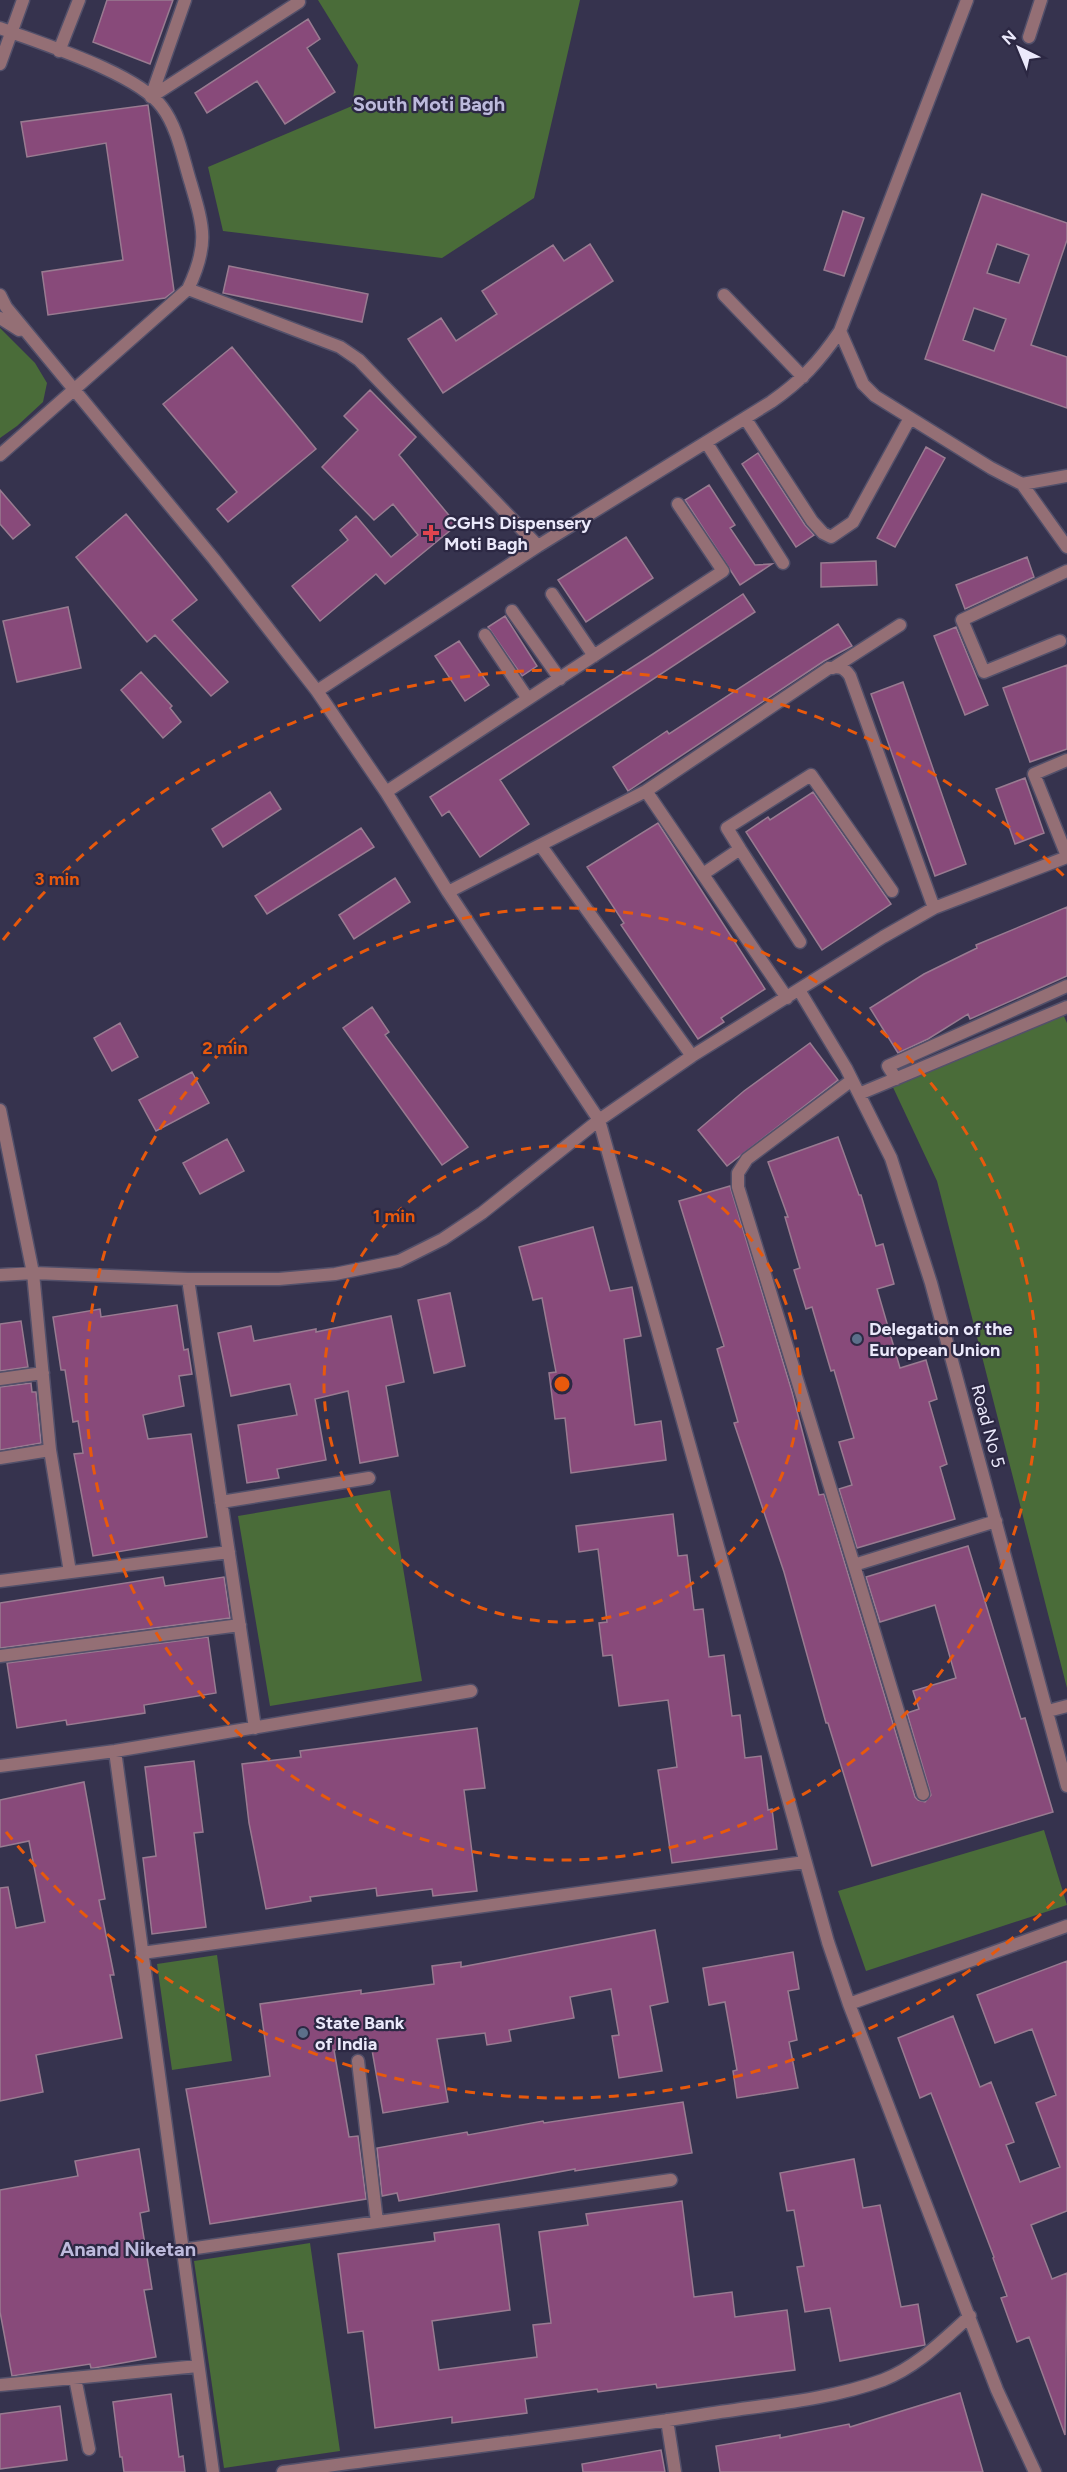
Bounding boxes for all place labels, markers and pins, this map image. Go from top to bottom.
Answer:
place label: CGHS Dispensery Moti Bagh [444,512,592,555]
marker: CGHS Dispensery Moti Bagh [422,524,440,542]
place label: Delegation of the European Union [869,1318,1013,1361]
marker: Delegation of the European Union [850,1332,864,1346]
centre of rings [552,1374,572,1394]
place label: State Bank of India [315,2012,405,2055]
marker: State Bank of India [296,2026,310,2040]

